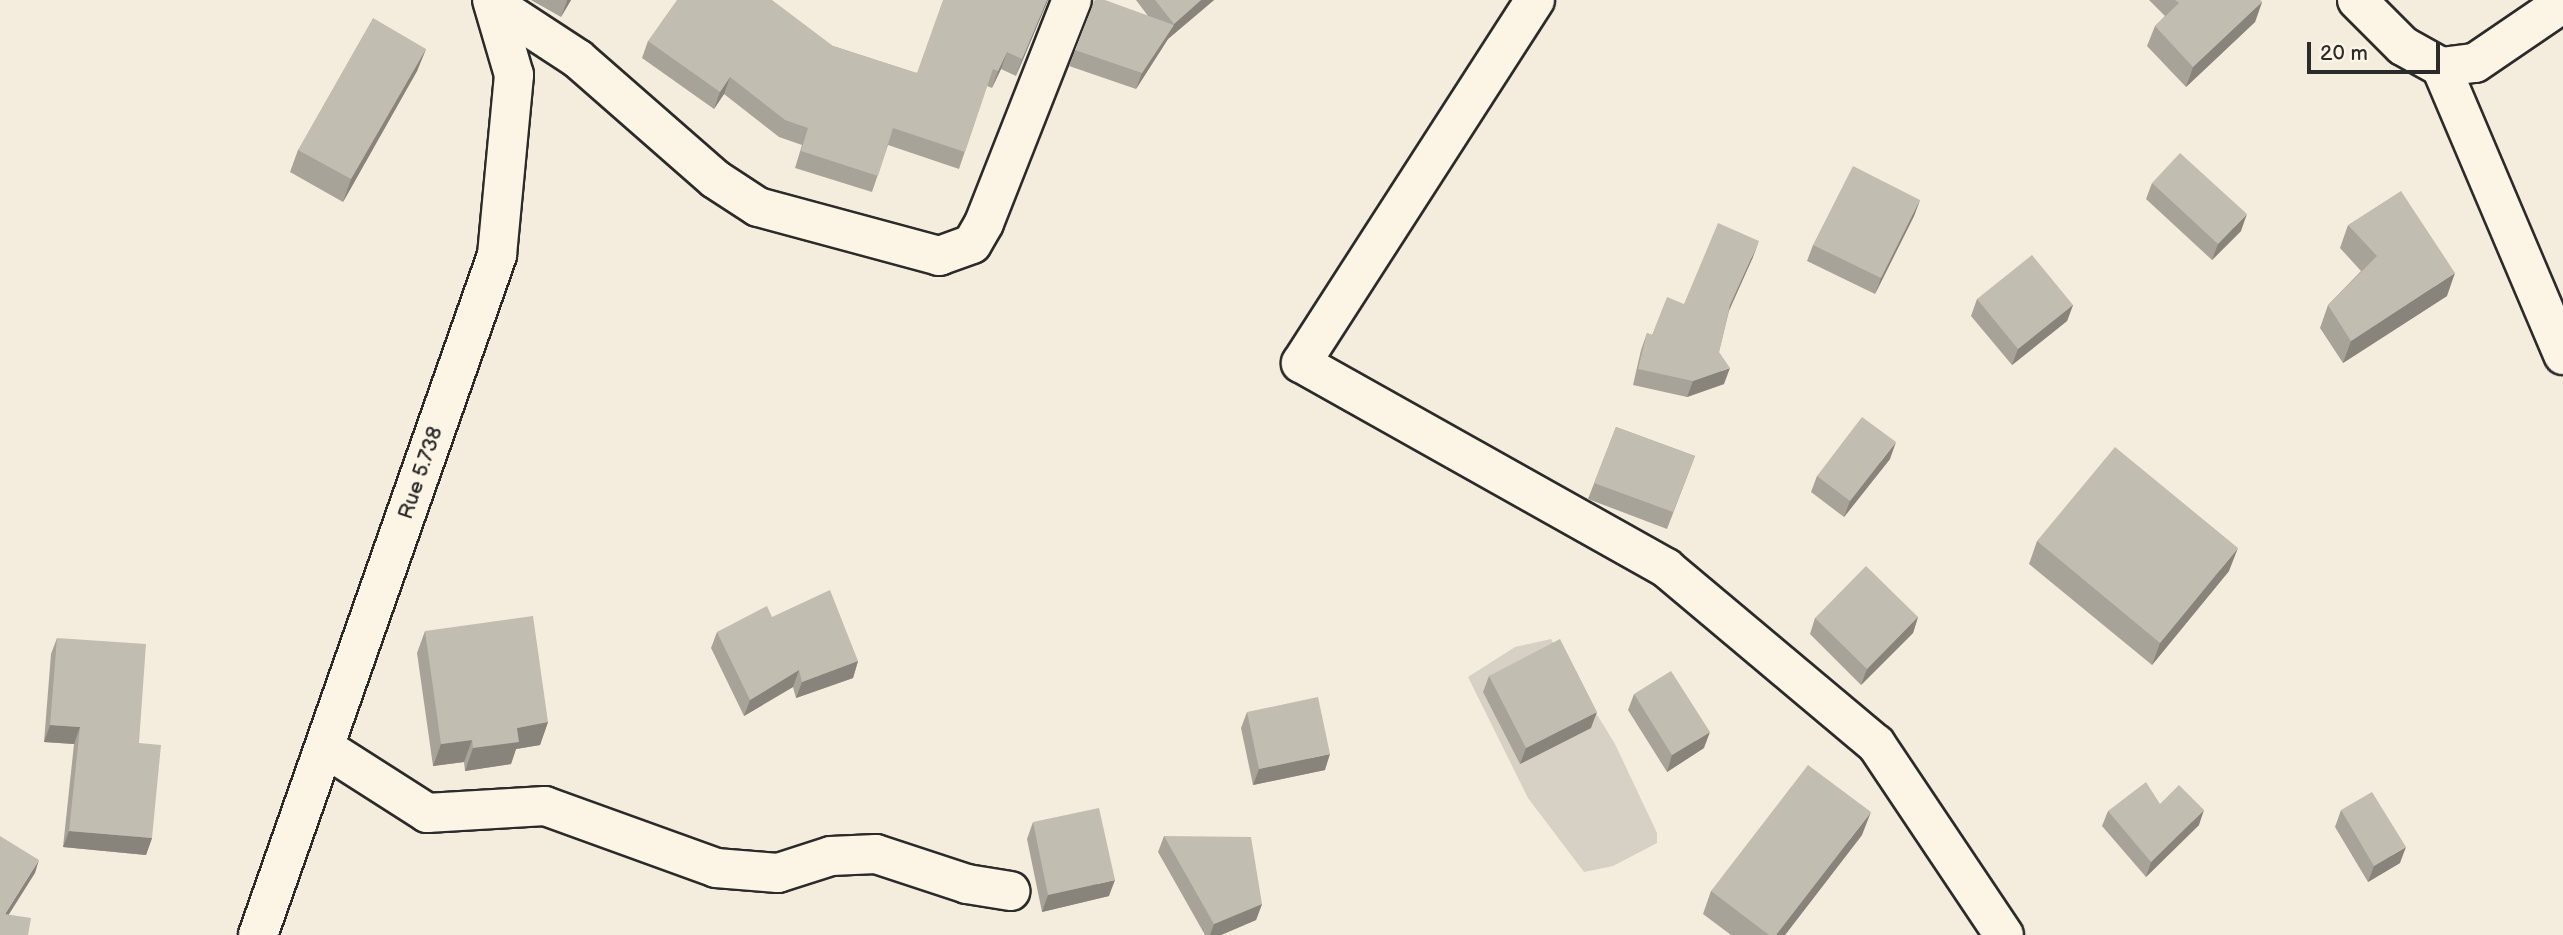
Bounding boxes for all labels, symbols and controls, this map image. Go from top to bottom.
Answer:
scale bar [2311,28,2444,72]
text: 20 m [2320,41,2368,66]
street label: Rue 5.738 [393,423,449,523]

